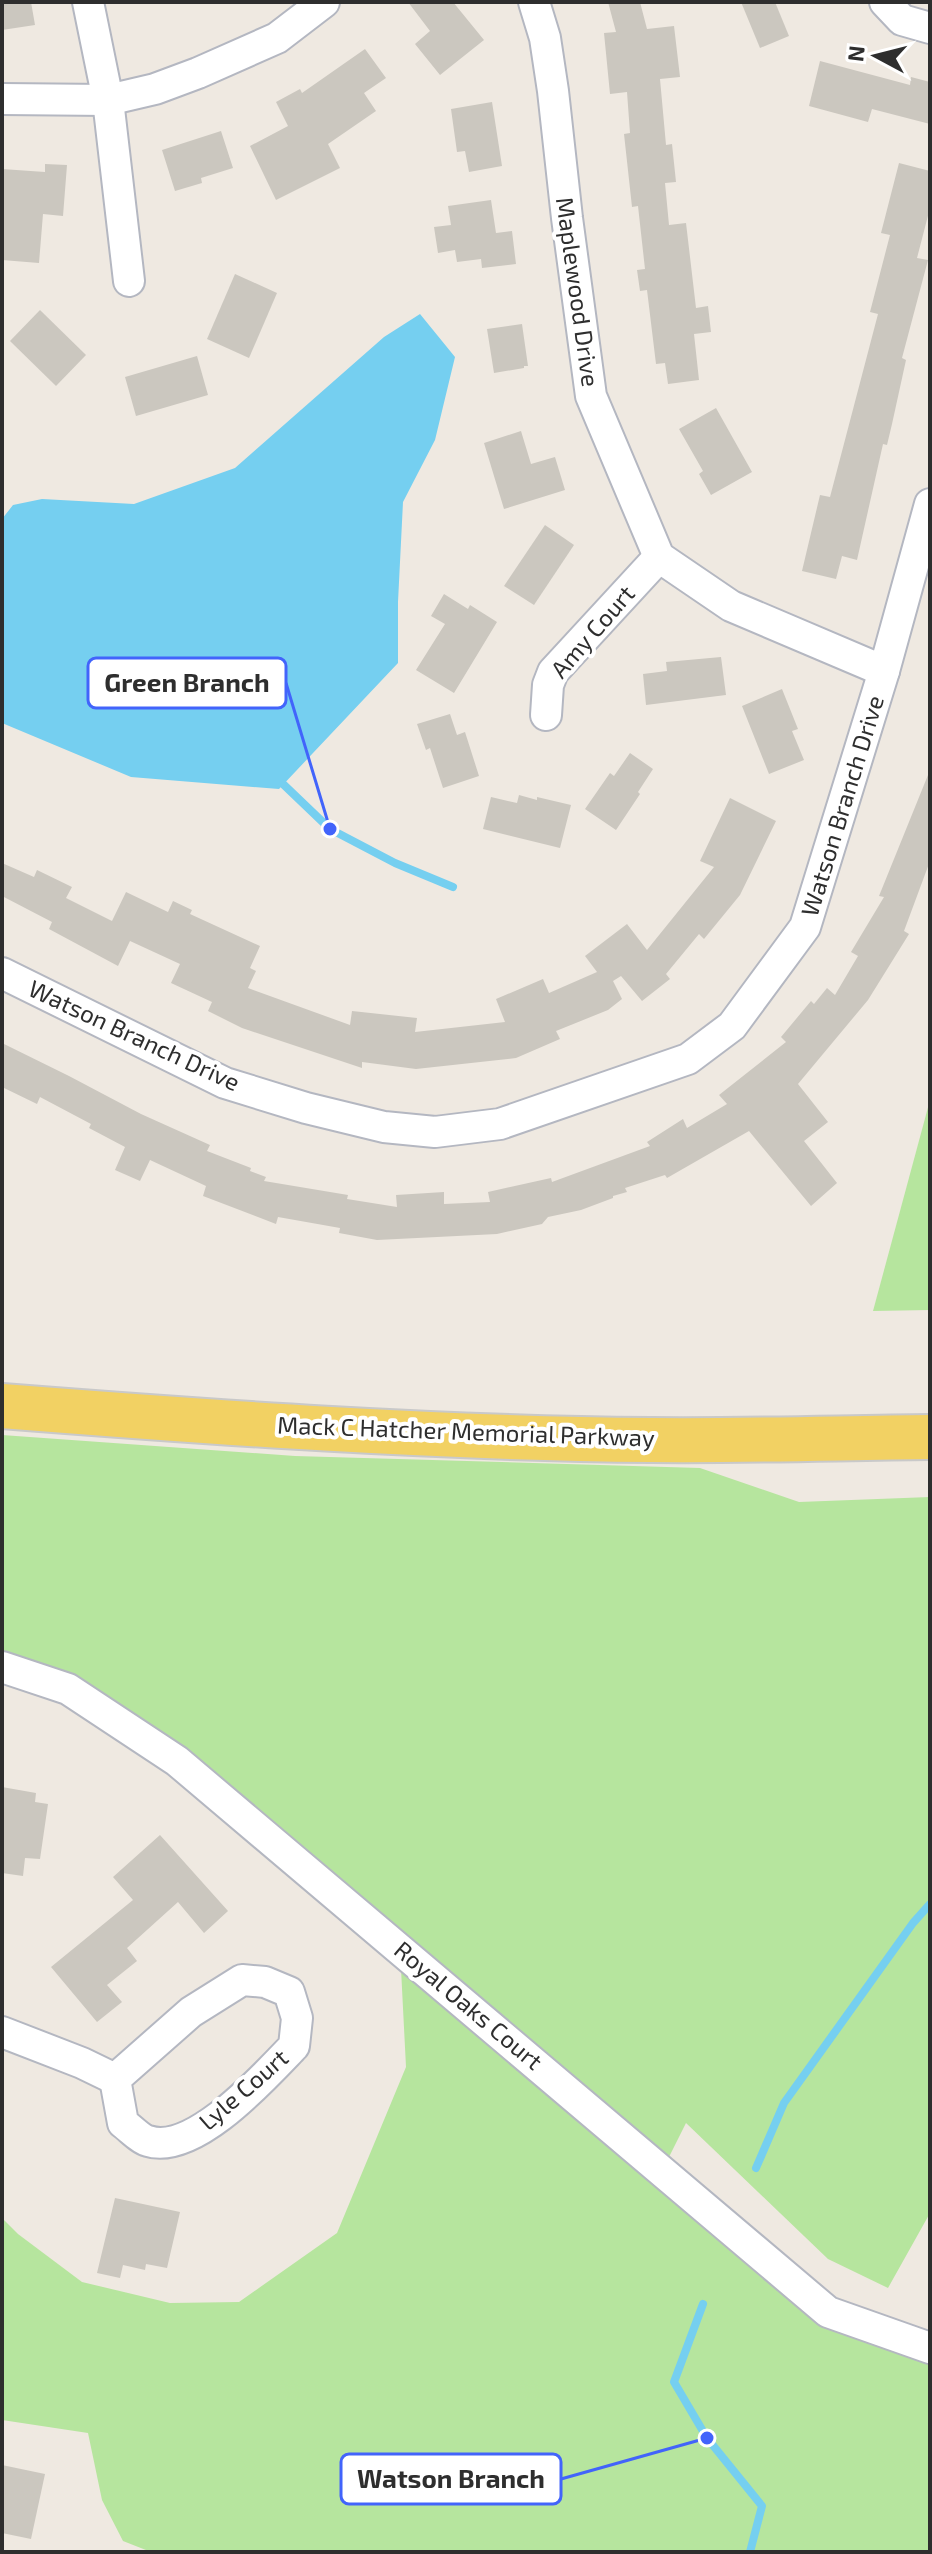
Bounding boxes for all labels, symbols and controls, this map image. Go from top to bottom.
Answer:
north arrow [836,16,916,96]
text: N [841,44,869,63]
street label: Maplewood Drive [551,195,606,388]
street label: Amy Court [544,579,640,683]
callout: Green Branch [88,658,286,708]
text: Green Branch [104,666,270,697]
street label: Watson Branch Drive [794,692,889,920]
street label: Watson Branch Drive [24,973,245,1096]
street label: Mack C Hatcher Memorial Parkway [277,1409,656,1452]
street label: Royal Oaks Court [389,1934,549,2075]
street label: Lyle Court [193,2042,293,2135]
callout: Watson Branch [341,2454,561,2504]
text: Watson Branch [357,2462,545,2493]

